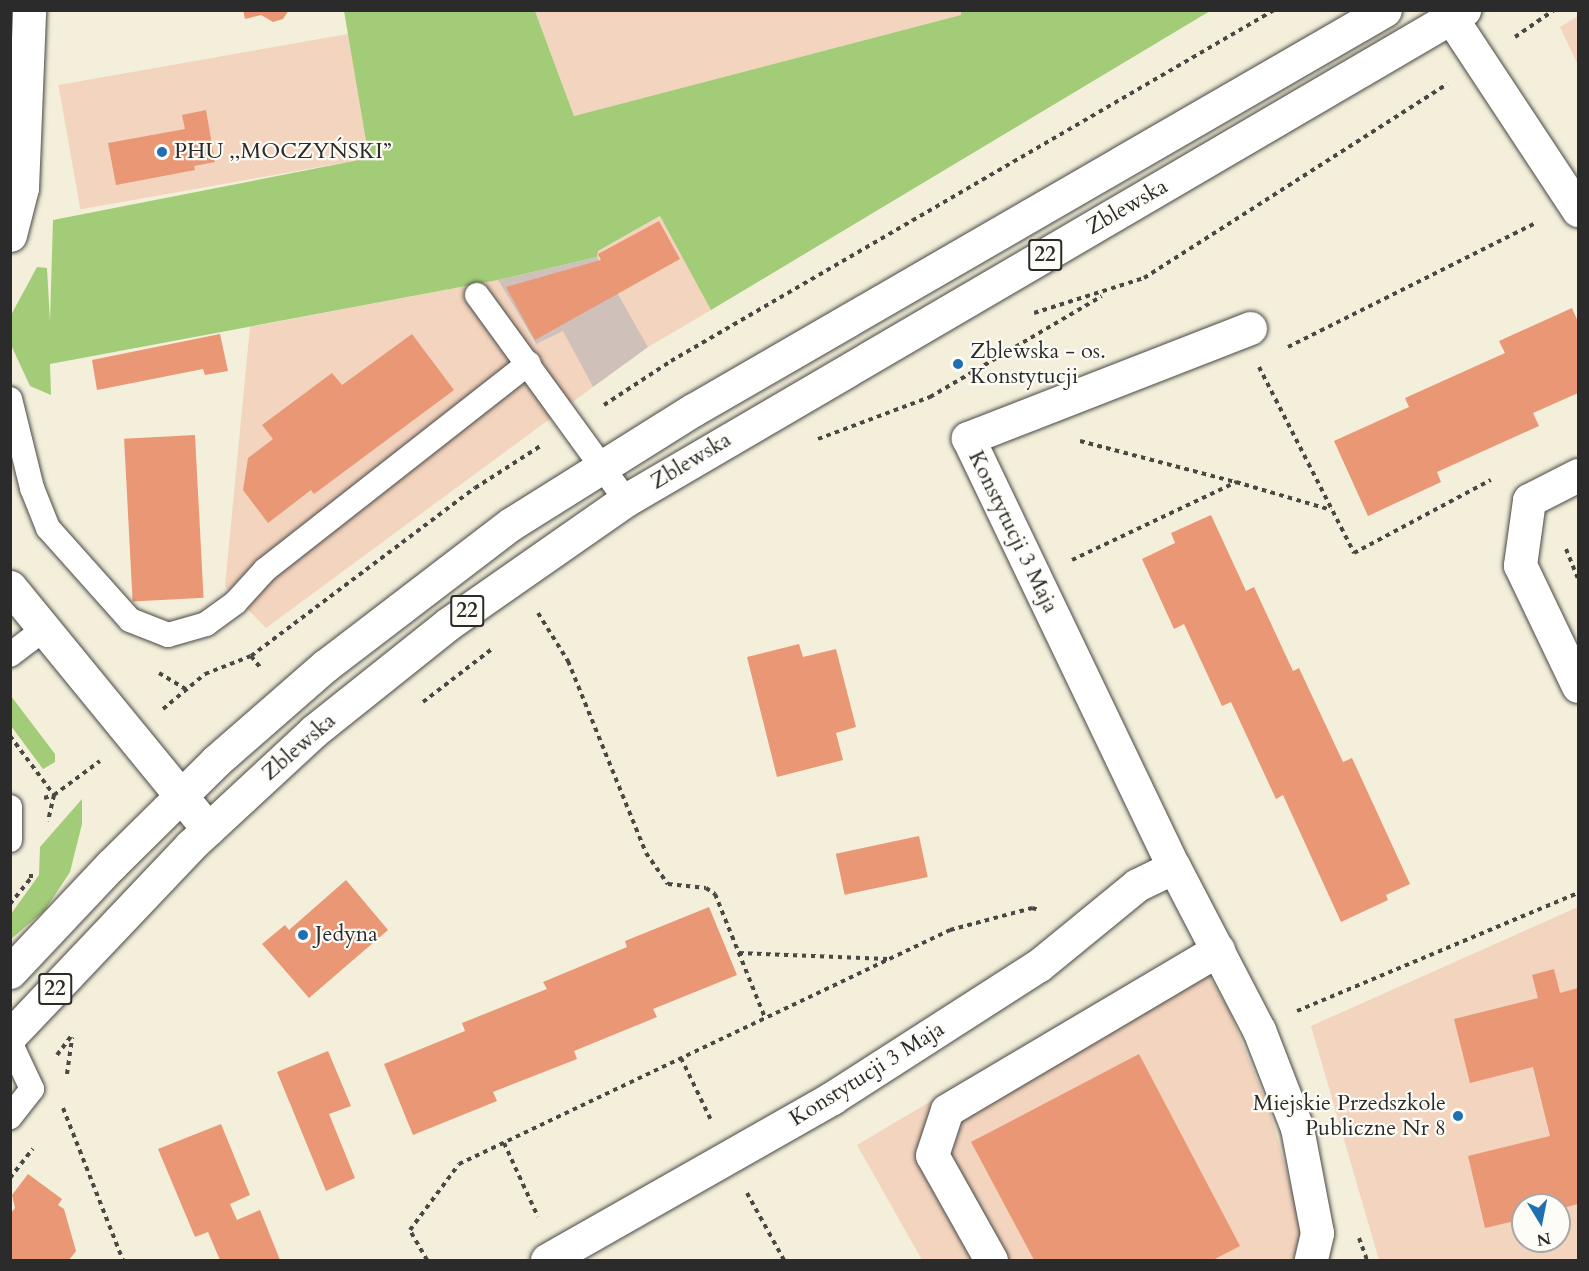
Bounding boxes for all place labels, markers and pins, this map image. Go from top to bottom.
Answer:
place label: PHU ,,MOCZYŃSKI” [174,139,391,165]
marker: PHU ,,MOCZYŃSKI” [155,145,169,159]
place label: Zblewska - os. Konstytucji [970,338,1106,390]
marker: Zblewska - os. Konstytucji [951,357,965,371]
place label: Jedyna [315,922,378,948]
marker: Jedyna [296,928,310,942]
place label: Miejskie Przedszkole Publiczne Nr 8 [1253,1090,1446,1142]
marker: Miejskie Przedszkole Publiczne Nr 8 [1451,1109,1465,1123]

